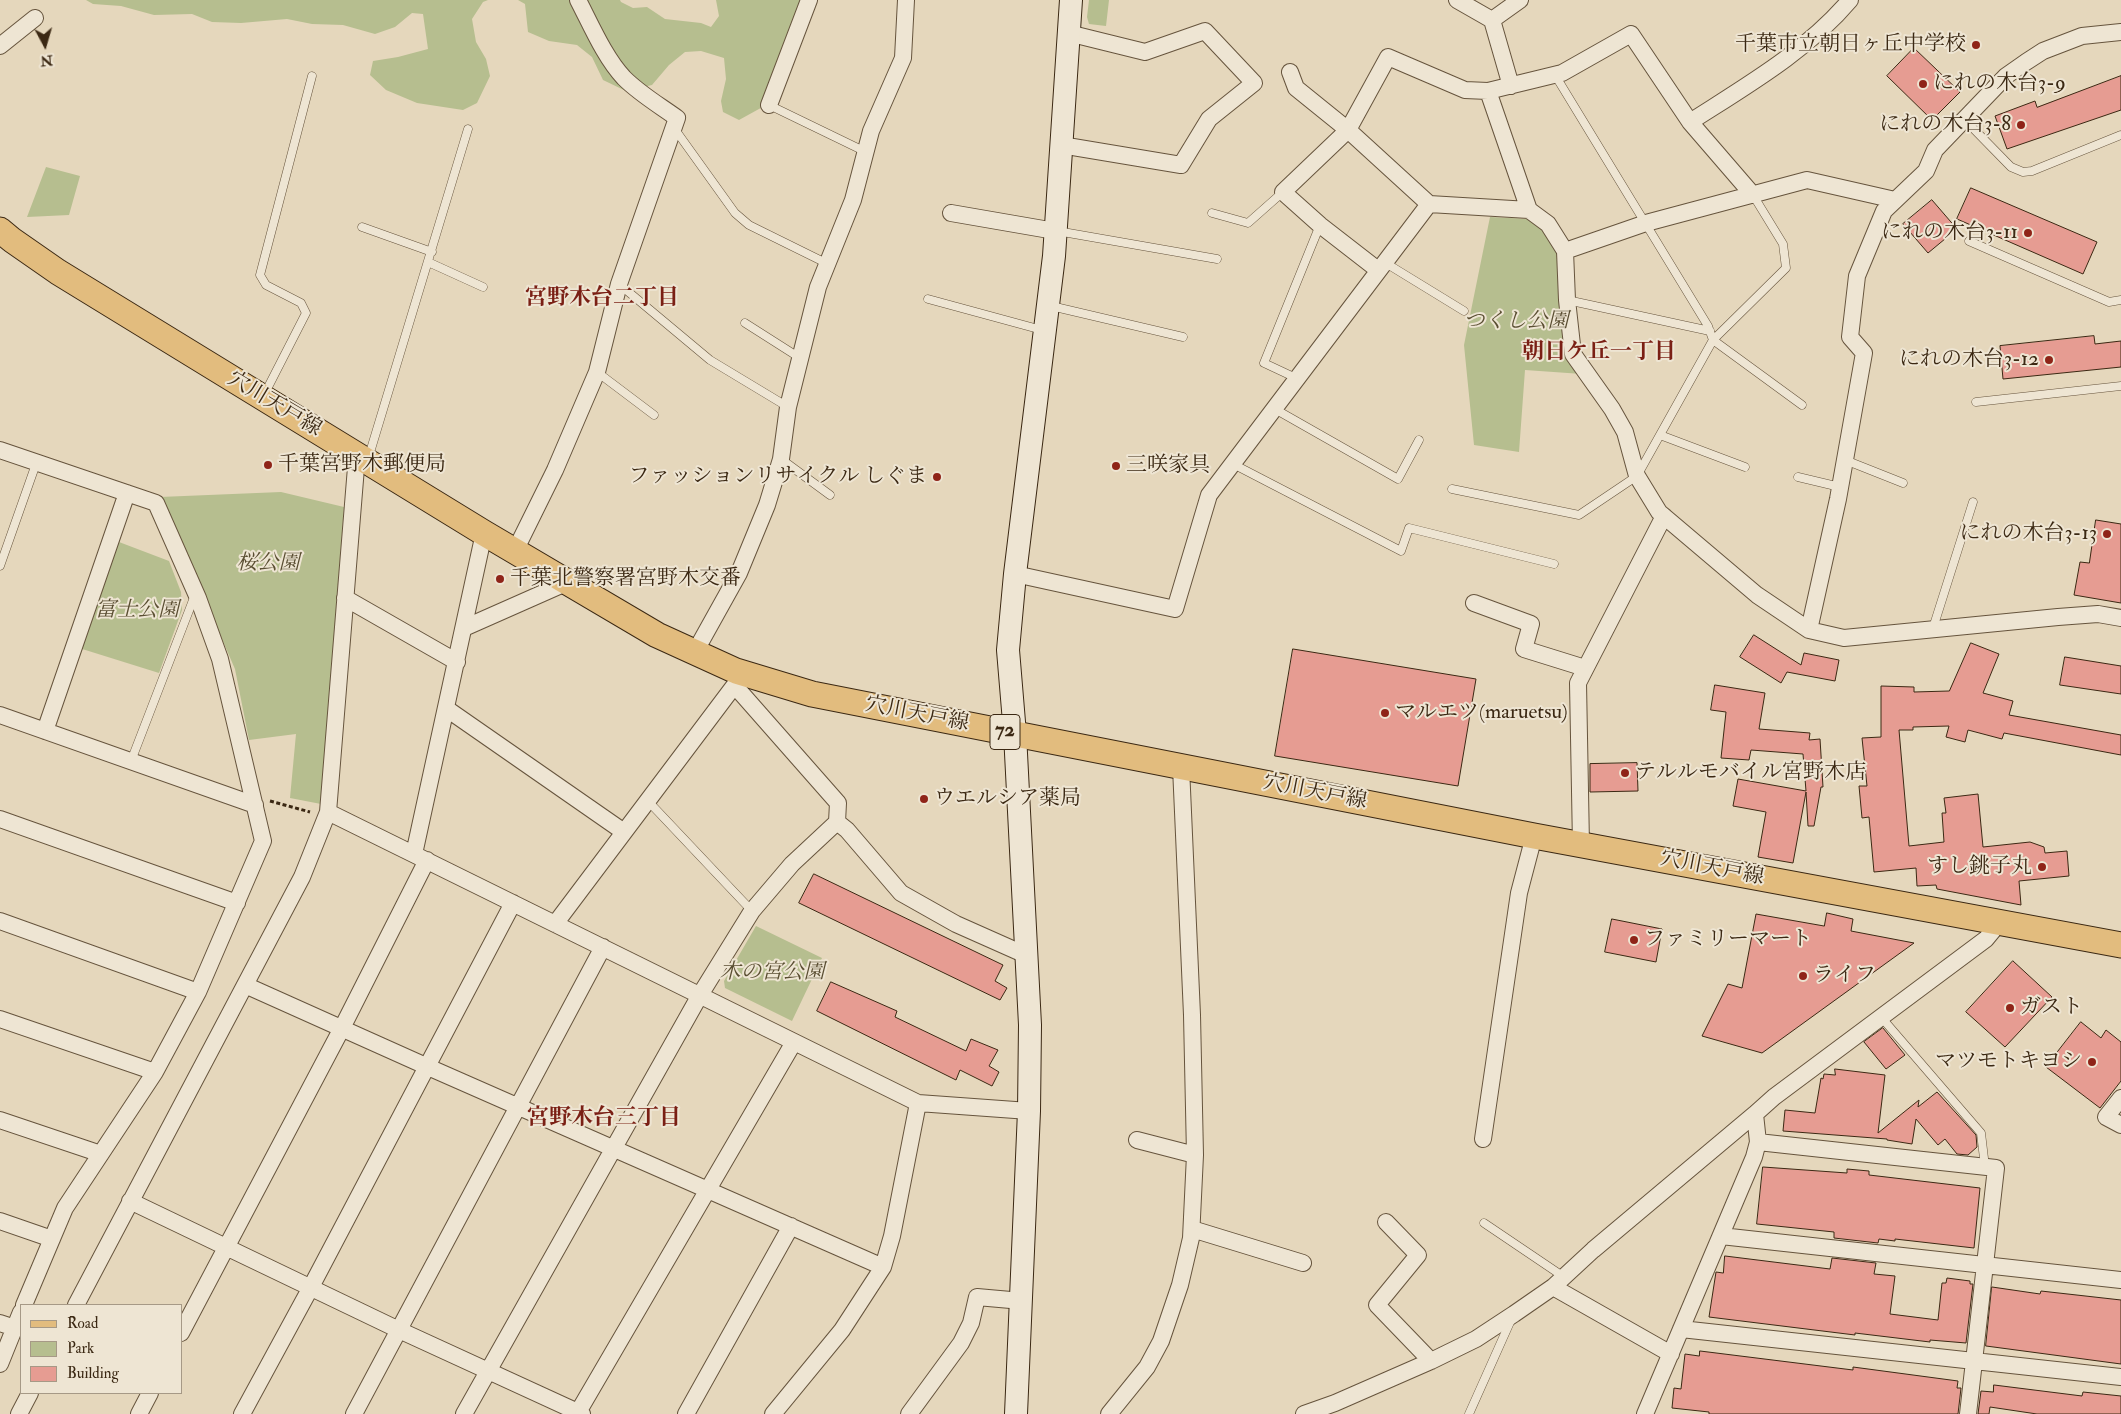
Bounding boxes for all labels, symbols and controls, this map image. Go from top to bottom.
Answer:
north arrow [20,20,70,70]
place label: 千葉市立朝日ヶ丘中学校 [1735,32,1966,58]
marker: 千葉市立朝日ヶ丘中学校 [1970,39,1982,51]
text: N [40,51,54,70]
place label: にれの木台3-9 [1933,71,2066,97]
marker: にれの木台3-9 [1917,78,1929,90]
place label: にれの木台3-8 [1879,112,2011,138]
marker: にれの木台3-8 [2015,119,2027,131]
place label: にれの木台3-11 [1881,220,2018,246]
marker: にれの木台3-11 [2022,227,2034,239]
district label: 宮野木台二丁目 [525,286,679,312]
park label: つくし公園 [1464,309,1568,335]
district label: 朝日ケ丘一丁目 [1522,340,1676,366]
place label: にれの木台3-12 [1899,347,2039,373]
marker: にれの木台3-12 [2043,354,2055,366]
street label: 穴川天戸線 [223,367,325,443]
place label: 千葉宮野木郵便局 [278,452,446,478]
place label: 三咲家具 [1126,453,1210,479]
marker: 千葉宮野木郵便局 [262,459,274,471]
marker: 三咲家具 [1110,460,1122,472]
place label: ファッションリサイクル しぐま [629,464,927,490]
marker: ファッションリサイクル しぐま [931,471,943,483]
place label: にれの木台3-13 [1960,521,2097,547]
marker: にれの木台3-13 [2101,528,2113,540]
park label: 桜公園 [237,551,299,577]
place label: 千葉北警察署宮野木交番 [510,566,741,592]
marker: 千葉北警察署宮野木交番 [494,573,506,585]
park label: 富士公園 [95,598,179,624]
street label: 穴川天戸線 [863,693,971,737]
place label: マルエツ(maruetsu) [1395,700,1568,726]
marker: マルエツ(maruetsu) [1379,707,1391,719]
road number: 72 [990,714,1020,750]
place label: テルルモバイル宮野木店 [1635,760,1866,786]
marker: テルルモバイル宮野木店 [1619,767,1631,779]
street label: 穴川天戸線 [1261,771,1369,815]
place label: ウエルシア薬局 [934,786,1081,812]
marker: ウエルシア薬局 [918,793,930,805]
street label: 穴川天戸線 [1658,847,1766,891]
place label: すし銚子丸 [1927,854,2032,880]
marker: すし銚子丸 [2036,861,2048,873]
place label: ファミリーマート [1644,927,1812,953]
marker: ファミリーマート [1628,934,1640,946]
park label: 木の宮公園 [720,960,824,986]
place label: ライフ [1813,963,1876,989]
marker: ライフ [1797,970,1809,982]
place label: ガスト [2020,995,2083,1021]
marker: ガスト [2004,1002,2016,1014]
place label: マツモトキヨシ [1935,1049,2082,1075]
marker: マツモトキヨシ [2086,1056,2098,1068]
district label: 宮野木台三丁目 [527,1106,681,1132]
legend [20,1304,182,1394]
text: Road [67,1314,98,1333]
text: Park [67,1339,94,1358]
text: Building [67,1364,119,1383]

